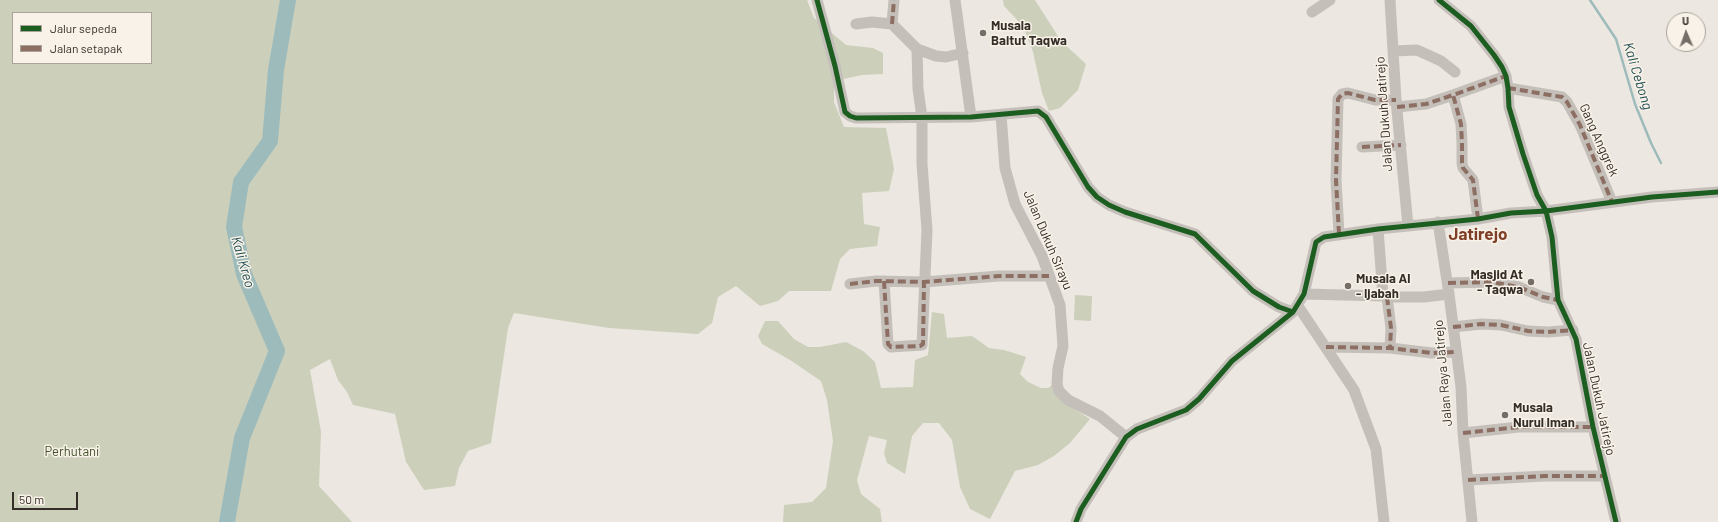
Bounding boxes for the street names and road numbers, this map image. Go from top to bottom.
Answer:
street label: Jalan Dukuh Jatirejo [1372,56,1396,172]
street label: Gang Anggrek [1576,101,1622,179]
street label: Jalan Dukuh Sirayu [1020,188,1076,292]
street label: Jalan Raya Jatirejo [1431,319,1455,427]
street label: Jalan Dukuh Jatirejo [1579,341,1619,457]

